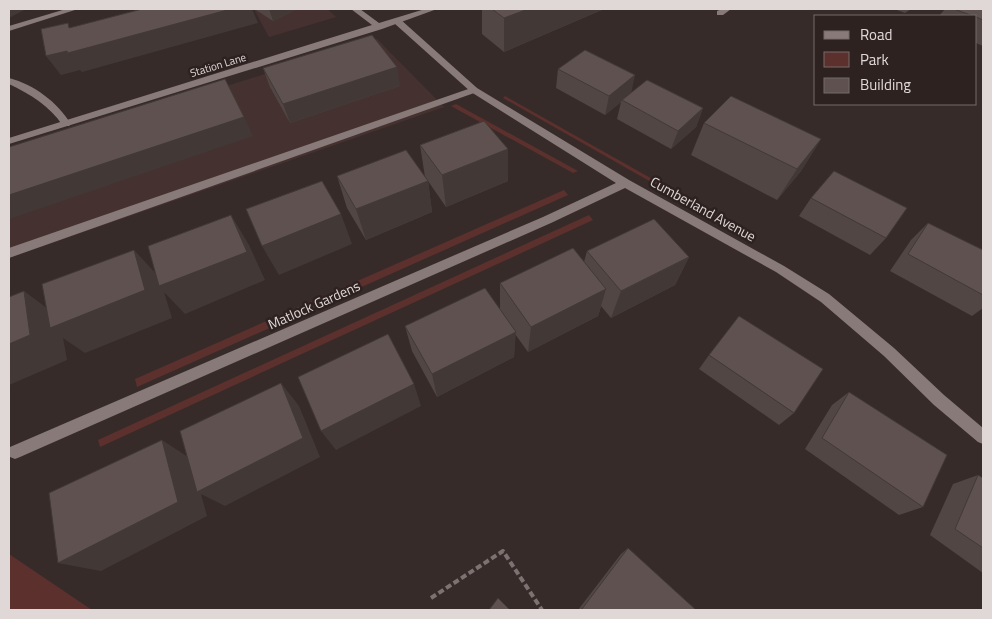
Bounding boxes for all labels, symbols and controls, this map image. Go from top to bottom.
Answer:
legend [814,15,977,105]
text: Road [860,23,892,46]
text: Park [860,48,889,71]
street label: Station Lane [188,49,248,81]
text: Building [860,73,911,96]
street label: Cumberland Avenue [647,171,760,246]
street label: Matlock Gardens [264,275,363,334]

